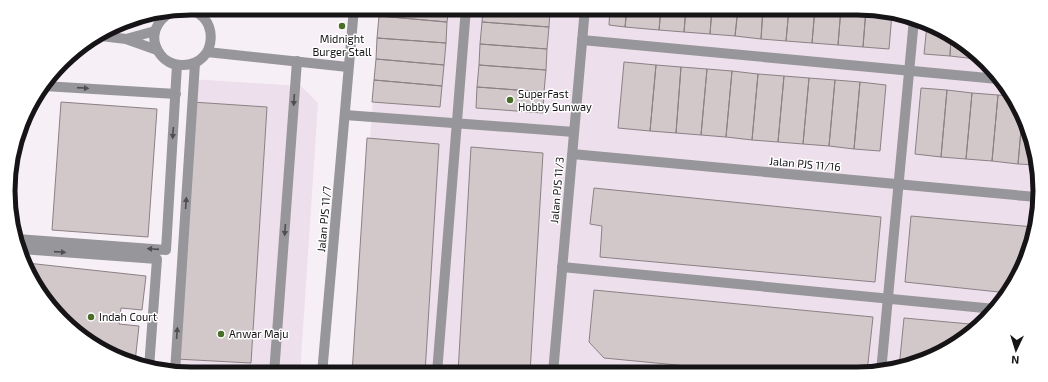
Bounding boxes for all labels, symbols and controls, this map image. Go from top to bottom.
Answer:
marker: Midnight Burger Stall [337,21,347,31]
place label: Midnight Burger Stall [313,32,372,58]
one-way arrow [76,85,89,92]
place label: SuperFast Hobby Sunway [518,87,592,113]
one-way arrow [291,94,298,106]
marker: SuperFast Hobby Sunway [505,95,515,105]
one-way arrow [170,127,177,139]
street label: Jalan PJS 11/16 [769,154,841,173]
street label: Jalan PJS 11/3 [547,156,566,224]
street label: Jalan PJS 11/7 [314,185,333,253]
one-way arrow [182,197,189,209]
one-way arrow [281,224,288,236]
one-way arrow [147,246,159,253]
one-way arrow [54,249,66,256]
place label: Indah Court [99,310,157,323]
marker: Indah Court [86,312,96,322]
one-way arrow [174,327,181,339]
place label: Anwar Maju [229,327,289,341]
marker: Anwar Maju [216,329,226,339]
north arrow [996,330,1036,370]
text: N [1011,354,1020,367]

